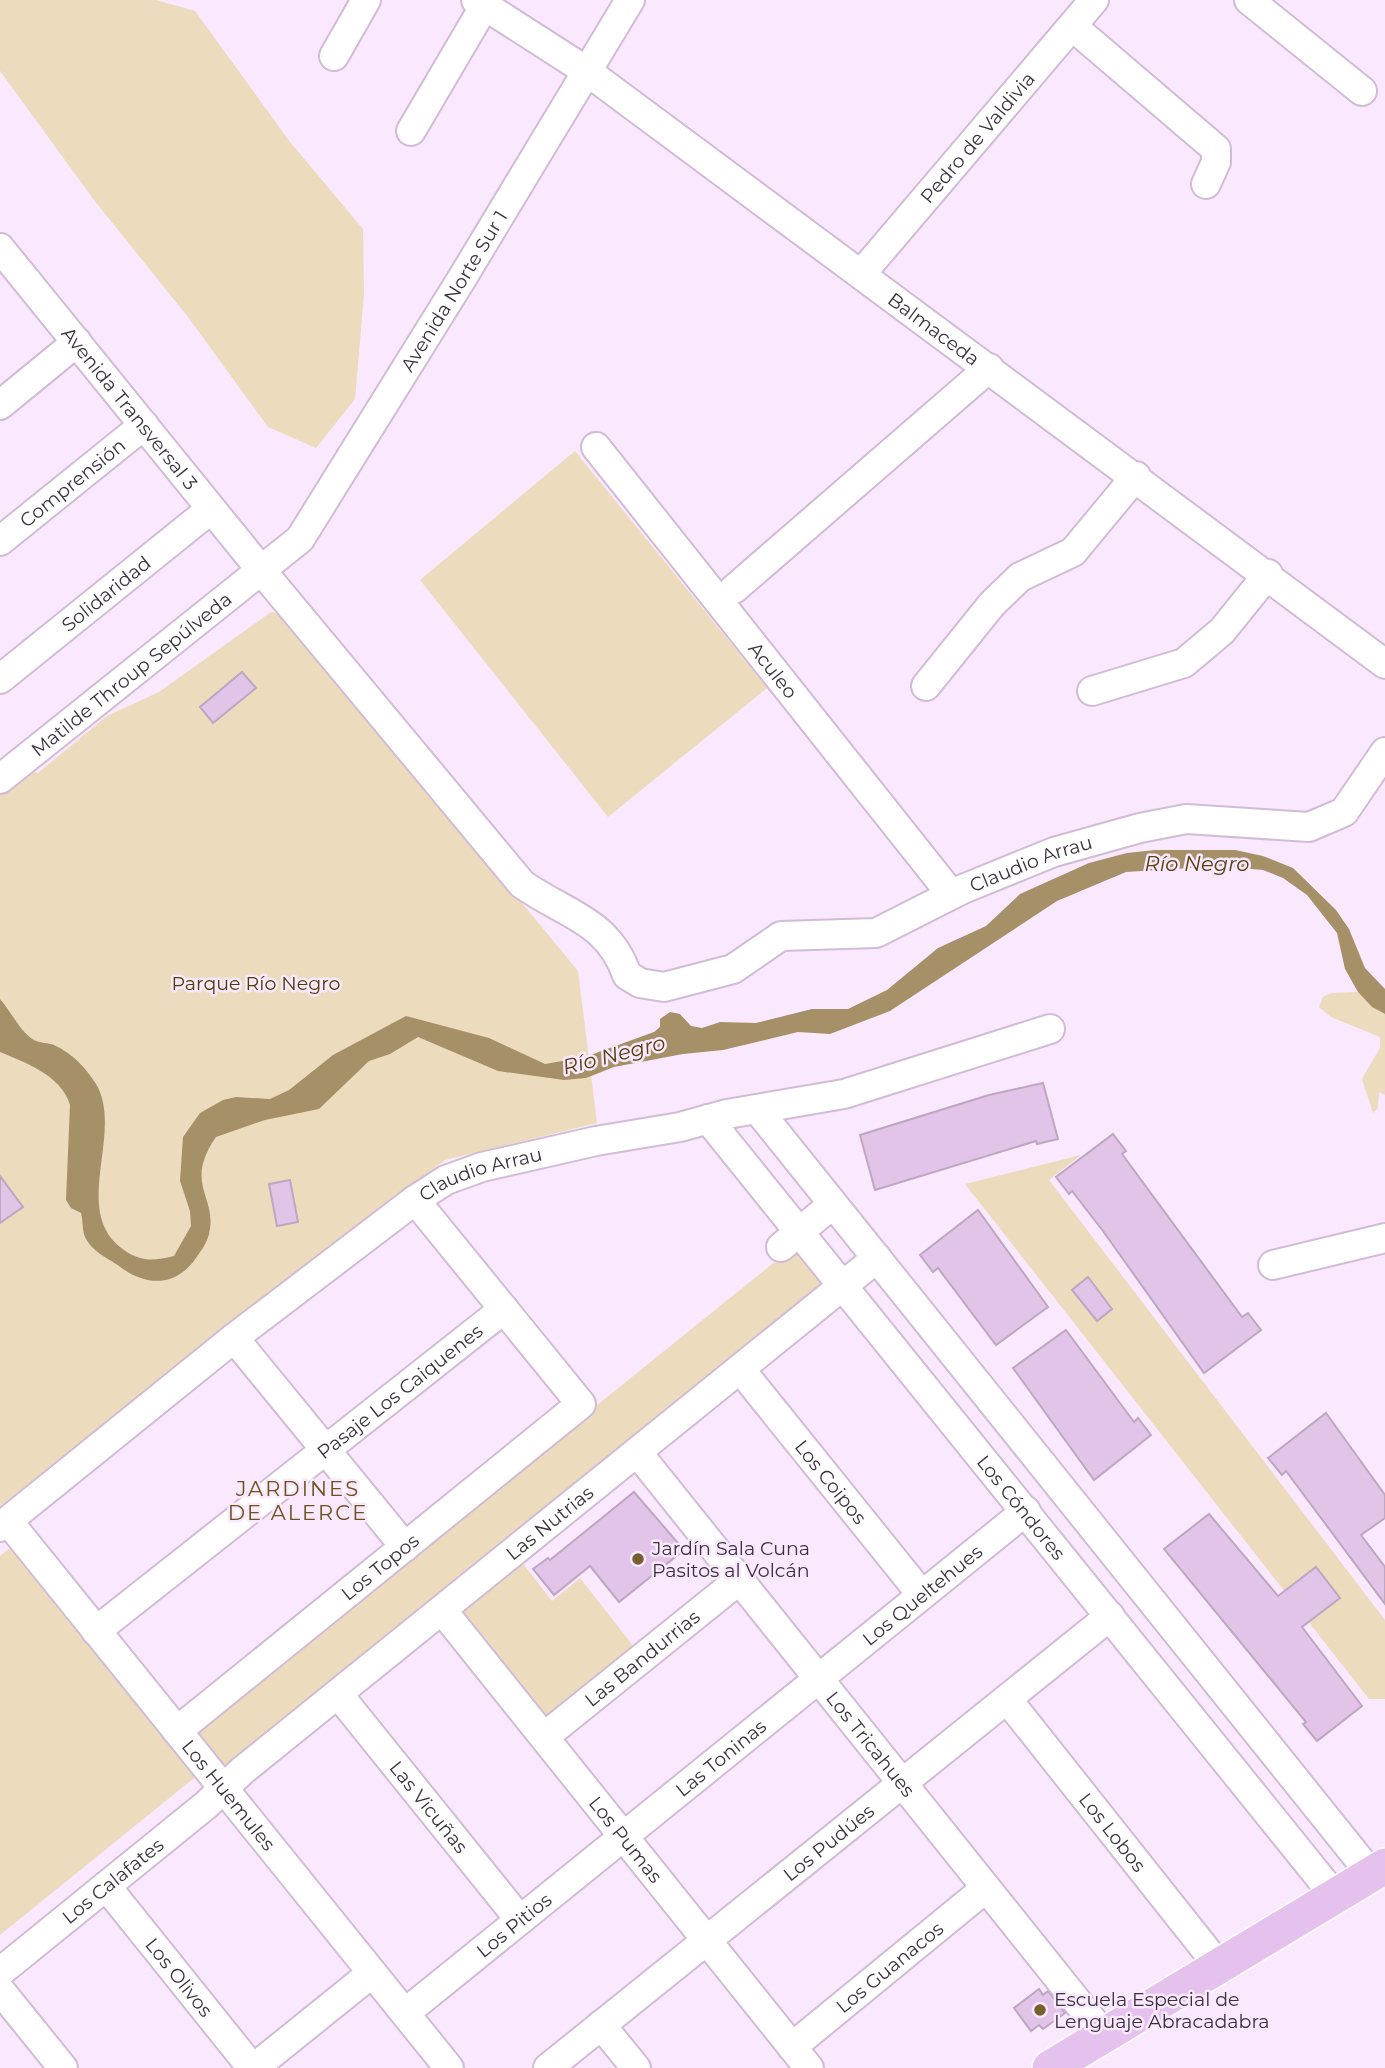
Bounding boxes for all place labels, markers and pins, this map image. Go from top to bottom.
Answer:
place label: Jardín Sala Cuna Pasitos al Volcán [651,1537,810,1582]
marker: Jardín Sala Cuna Pasitos al Volcán [630,1551,646,1567]
place label: Escuela Especial de Lenguaje Abracadabra [1054,1988,1270,2033]
marker: Escuela Especial de Lenguaje Abracadabra [1032,2002,1048,2018]

